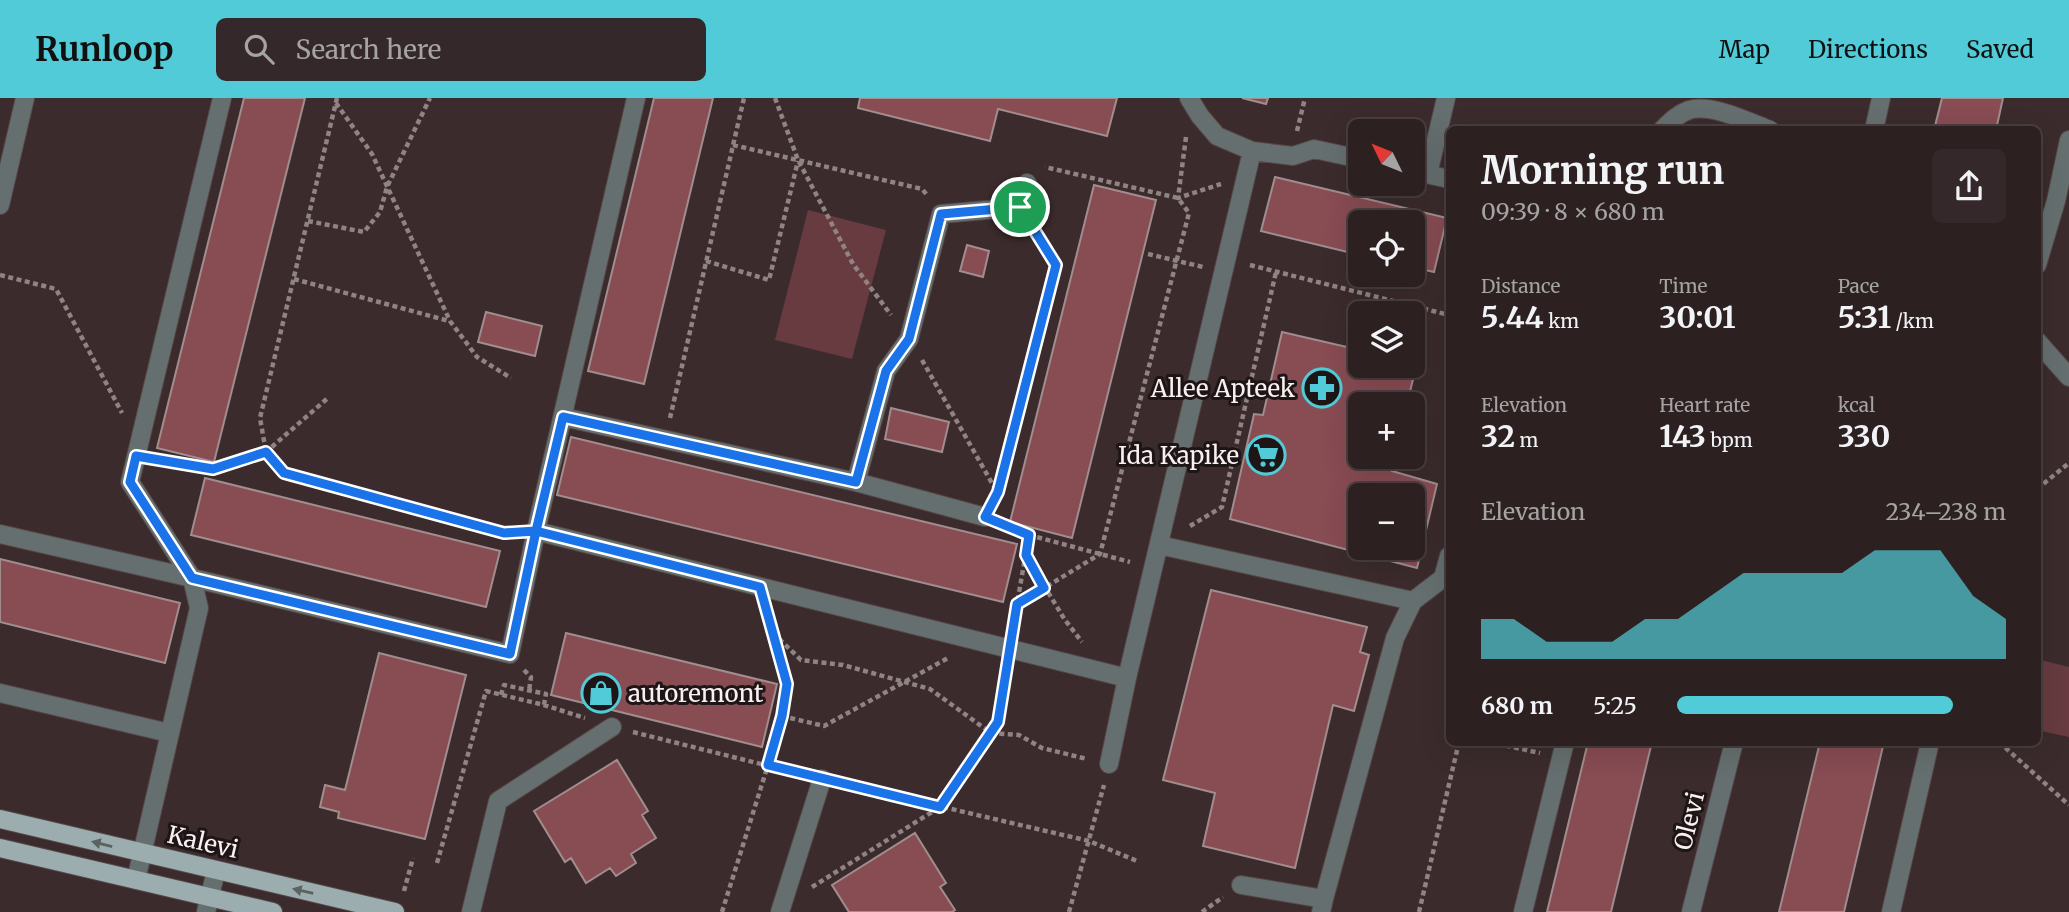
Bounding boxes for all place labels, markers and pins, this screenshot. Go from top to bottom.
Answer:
pin [990,177,1050,237]
pharmacy icon: Allee Apteek [1301,367,1343,409]
place label: Allee Apteek [1150,373,1296,404]
supermarket icon: Ida Kapike [1245,434,1287,476]
place label: Ida Kapike [1118,440,1239,471]
shop icon: autoremont [580,672,622,714]
place label: autoremont [628,678,764,709]

